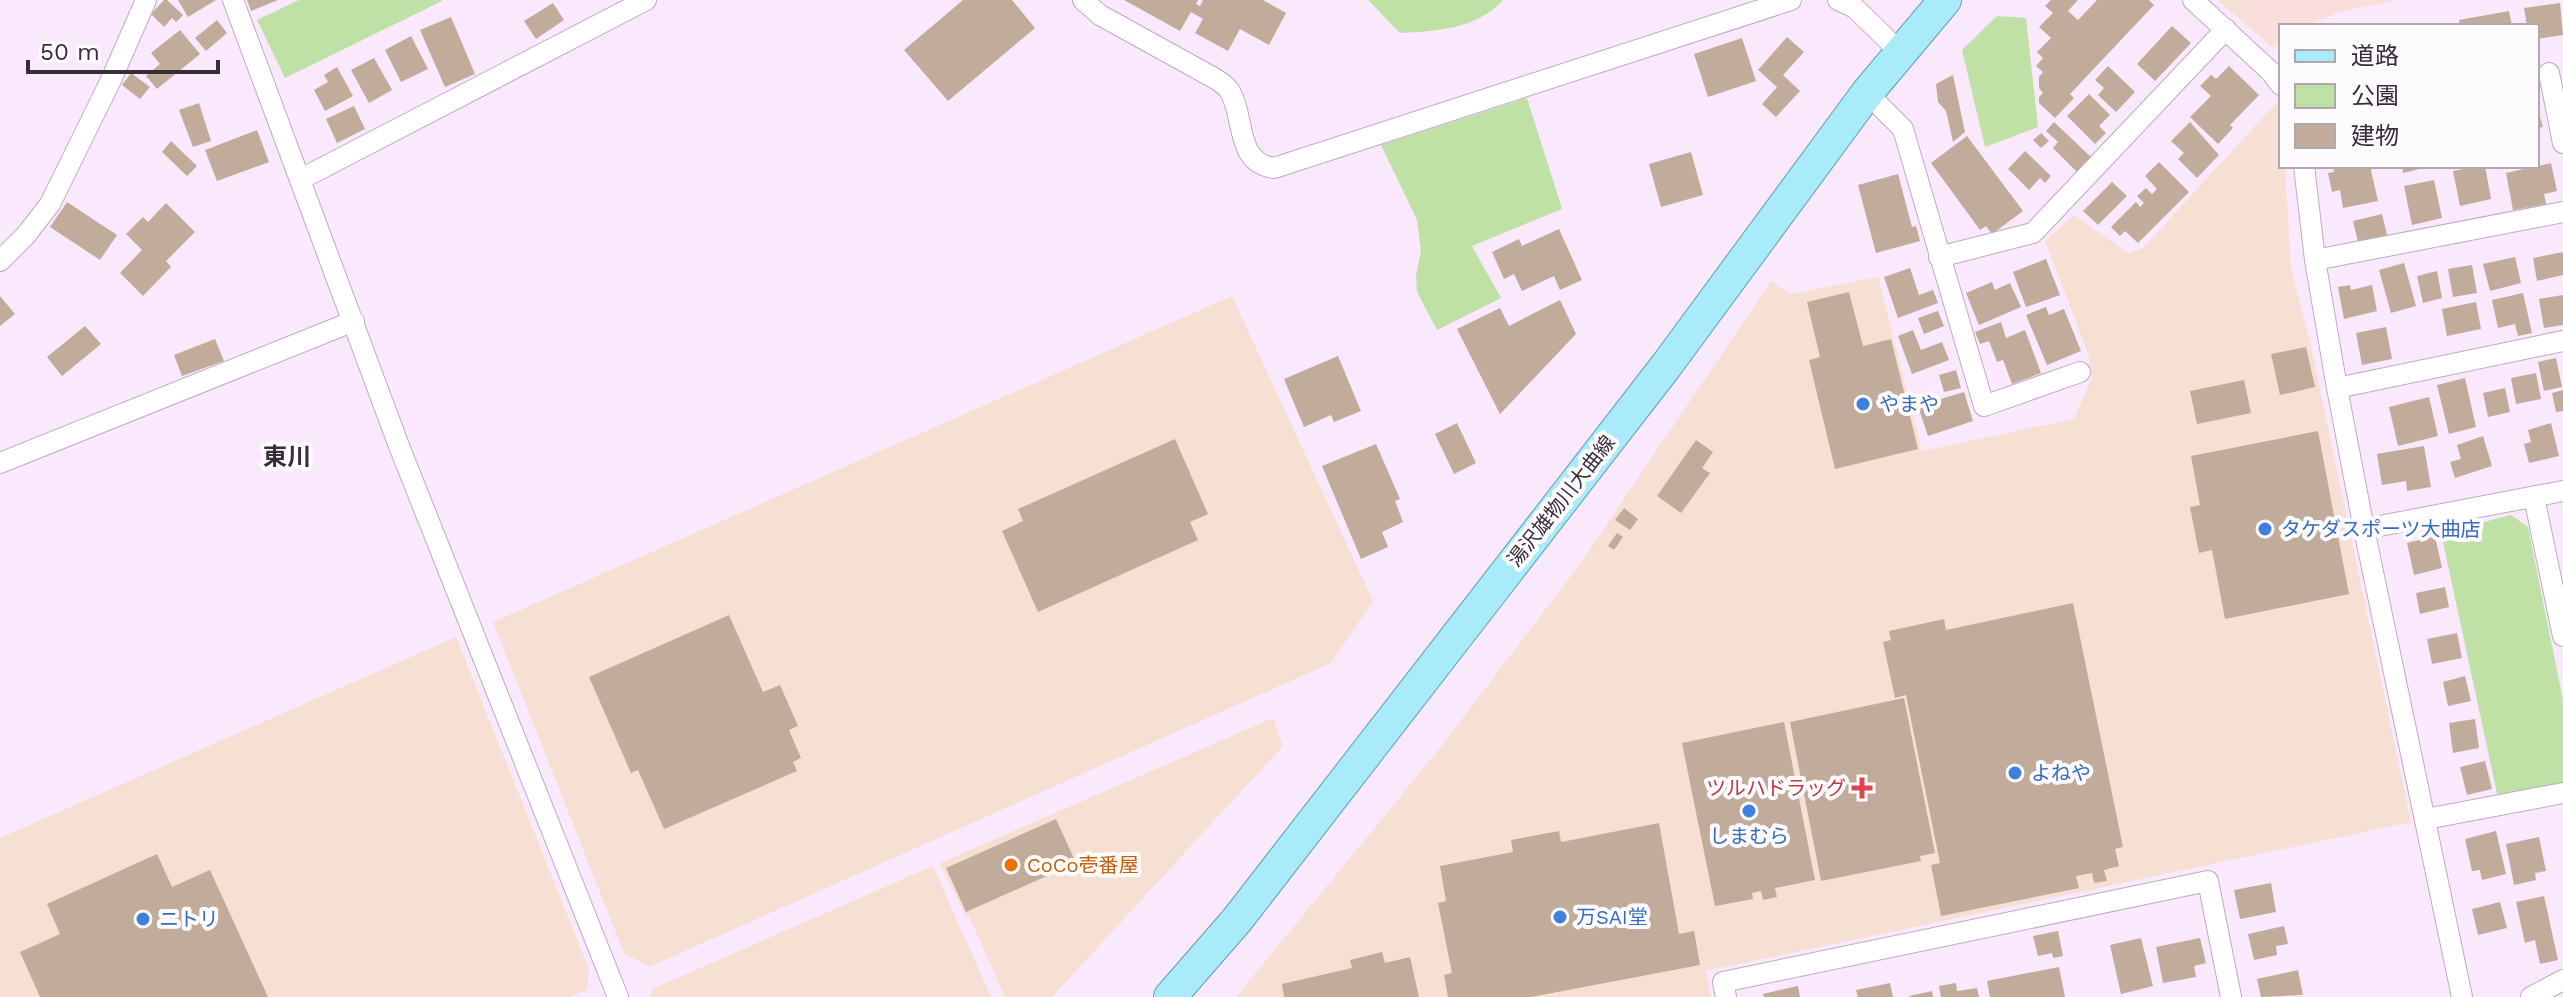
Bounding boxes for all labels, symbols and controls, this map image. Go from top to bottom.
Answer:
scale bar [28,24,218,74]
legend [2279,24,2539,168]
text: 50 m [40,38,100,66]
text: 道路 [2351,42,2399,70]
text: 公園 [2351,82,2399,110]
text: 建物 [2351,122,2399,150]
place label: やまや [1879,392,1939,416]
marker: やまや [1854,395,1872,413]
street label: 湯沢雄物川大曲線 [1502,431,1620,571]
district label: 東川 [263,443,311,471]
place label: タケダスポーツ大曲店 [2281,517,2481,541]
marker: タケダスポーツ大曲店 [2256,520,2274,538]
place label: よねや [2031,761,2091,785]
marker: よねや [2006,764,2024,782]
place label: ツルハドラッグ [1706,776,1846,800]
marker: ツルハドラッグ [1853,779,1871,797]
marker: しまむら [1740,802,1758,820]
place label: しまむら [1709,824,1789,848]
place label: CoCo壱番屋 [1027,853,1138,877]
marker: CoCo壱番屋 [1002,856,1020,874]
place label: 万SAI堂 [1576,905,1648,929]
place label: ニトリ [159,907,219,931]
marker: 万SAI堂 [1551,908,1569,926]
marker: ニトリ [134,910,152,928]

